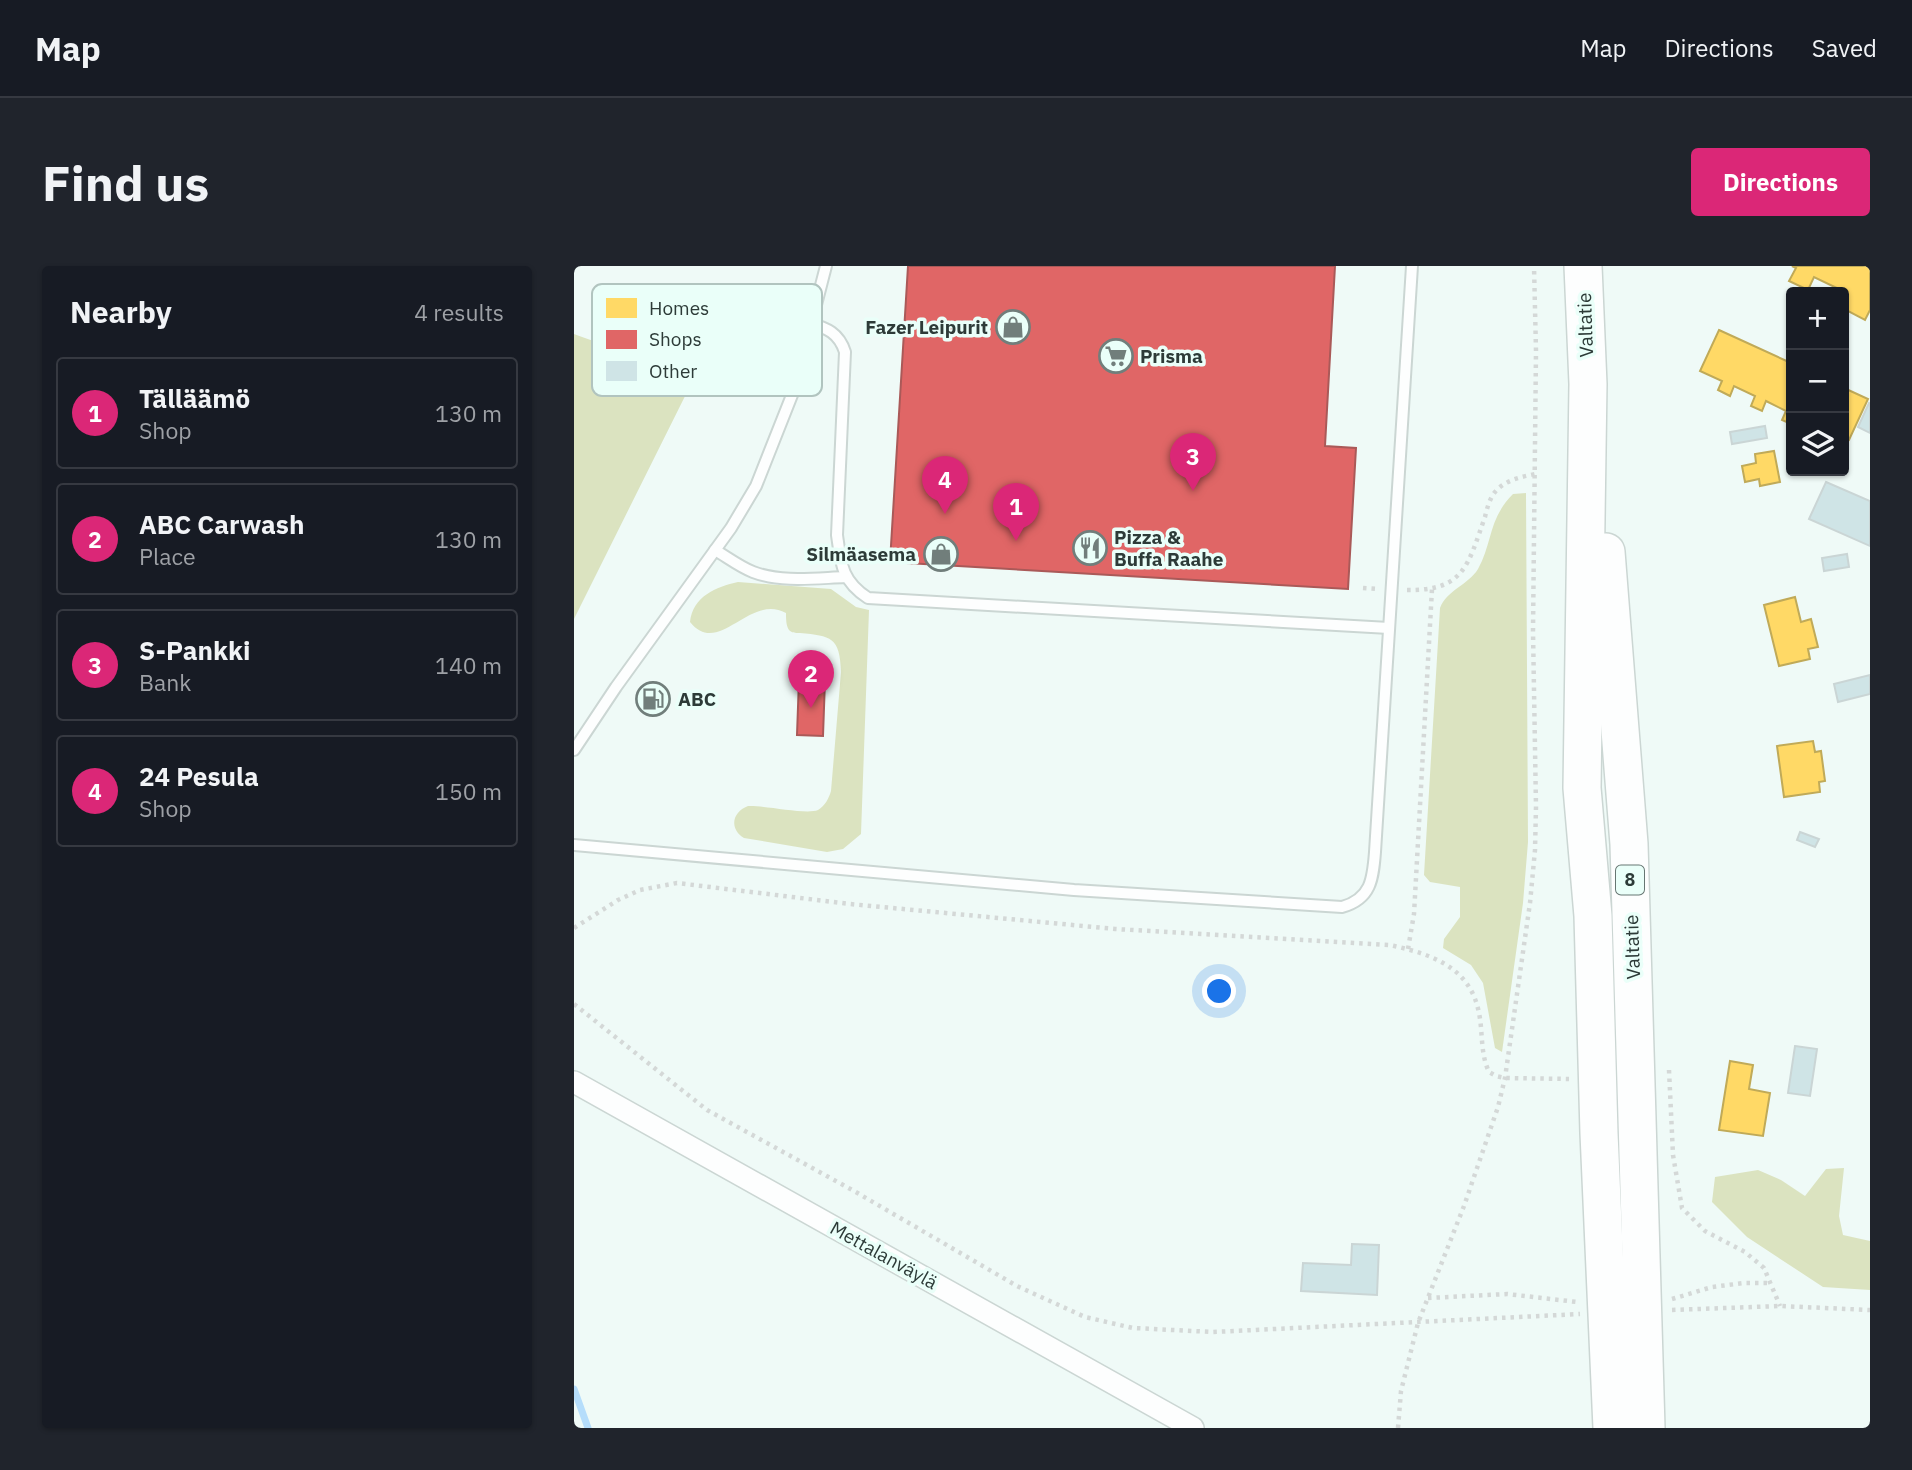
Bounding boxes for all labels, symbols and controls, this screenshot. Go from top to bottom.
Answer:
text: Map [35,27,101,70]
text: Map [1580,32,1626,64]
text: Directions [1664,32,1774,64]
text: Saved [1812,32,1877,64]
button: Directions [1691,148,1870,216]
text: Find us [42,151,209,214]
legend [592,284,822,396]
map controls [1786,287,1849,476]
button: + [1786,287,1849,350]
text: Nearby [70,292,172,331]
street label: Valtatie [1572,292,1598,358]
text: Homes [649,296,709,320]
text: 4 results [414,297,504,327]
shop icon: Fazer Leipurit [994,308,1032,346]
place label: Fazer Leipurit [865,315,988,339]
text: Shops [649,327,702,351]
supermarket icon: Prisma [1097,337,1135,375]
place label: Prisma [1140,344,1203,368]
button: − [1786,350,1849,413]
text: Other [649,359,697,383]
text: Tälläämö [139,381,250,415]
text: 1 [88,398,102,428]
text: 130 m [435,398,502,428]
button: layers [1786,413,1849,476]
text: Shop [139,415,192,445]
pin: 3 [1170,433,1216,491]
pin: 4 [922,456,968,514]
pin: 1 [993,483,1039,541]
text: ABC Carwash [139,507,304,541]
text: 2 [88,524,102,554]
text: 130 m [435,524,502,554]
place label: Pizza & Buffa Raahe [1114,525,1223,571]
restaurant icon: Pizza & Buffa Raahe [1071,529,1109,567]
shop icon: Silmäasema [922,535,960,573]
text: Place [139,541,196,571]
place label: Silmäasema [806,542,916,566]
text: S-Pankki [139,633,251,667]
text: 3 [88,650,102,680]
text: 140 m [435,650,502,680]
pin: 2 [788,650,834,708]
text: Bank [139,667,192,697]
fuel station icon: ABC [634,680,672,718]
place label: ABC [678,687,716,711]
text: 24 Pesula [139,759,259,793]
text: 4 [88,776,102,806]
text: 150 m [435,776,502,806]
text: Shop [139,793,192,823]
road number: 8 [1616,866,1644,894]
street label: Valtatie [1619,914,1645,980]
your location [1202,974,1236,1008]
street label: Mettalanväylä [826,1216,942,1294]

